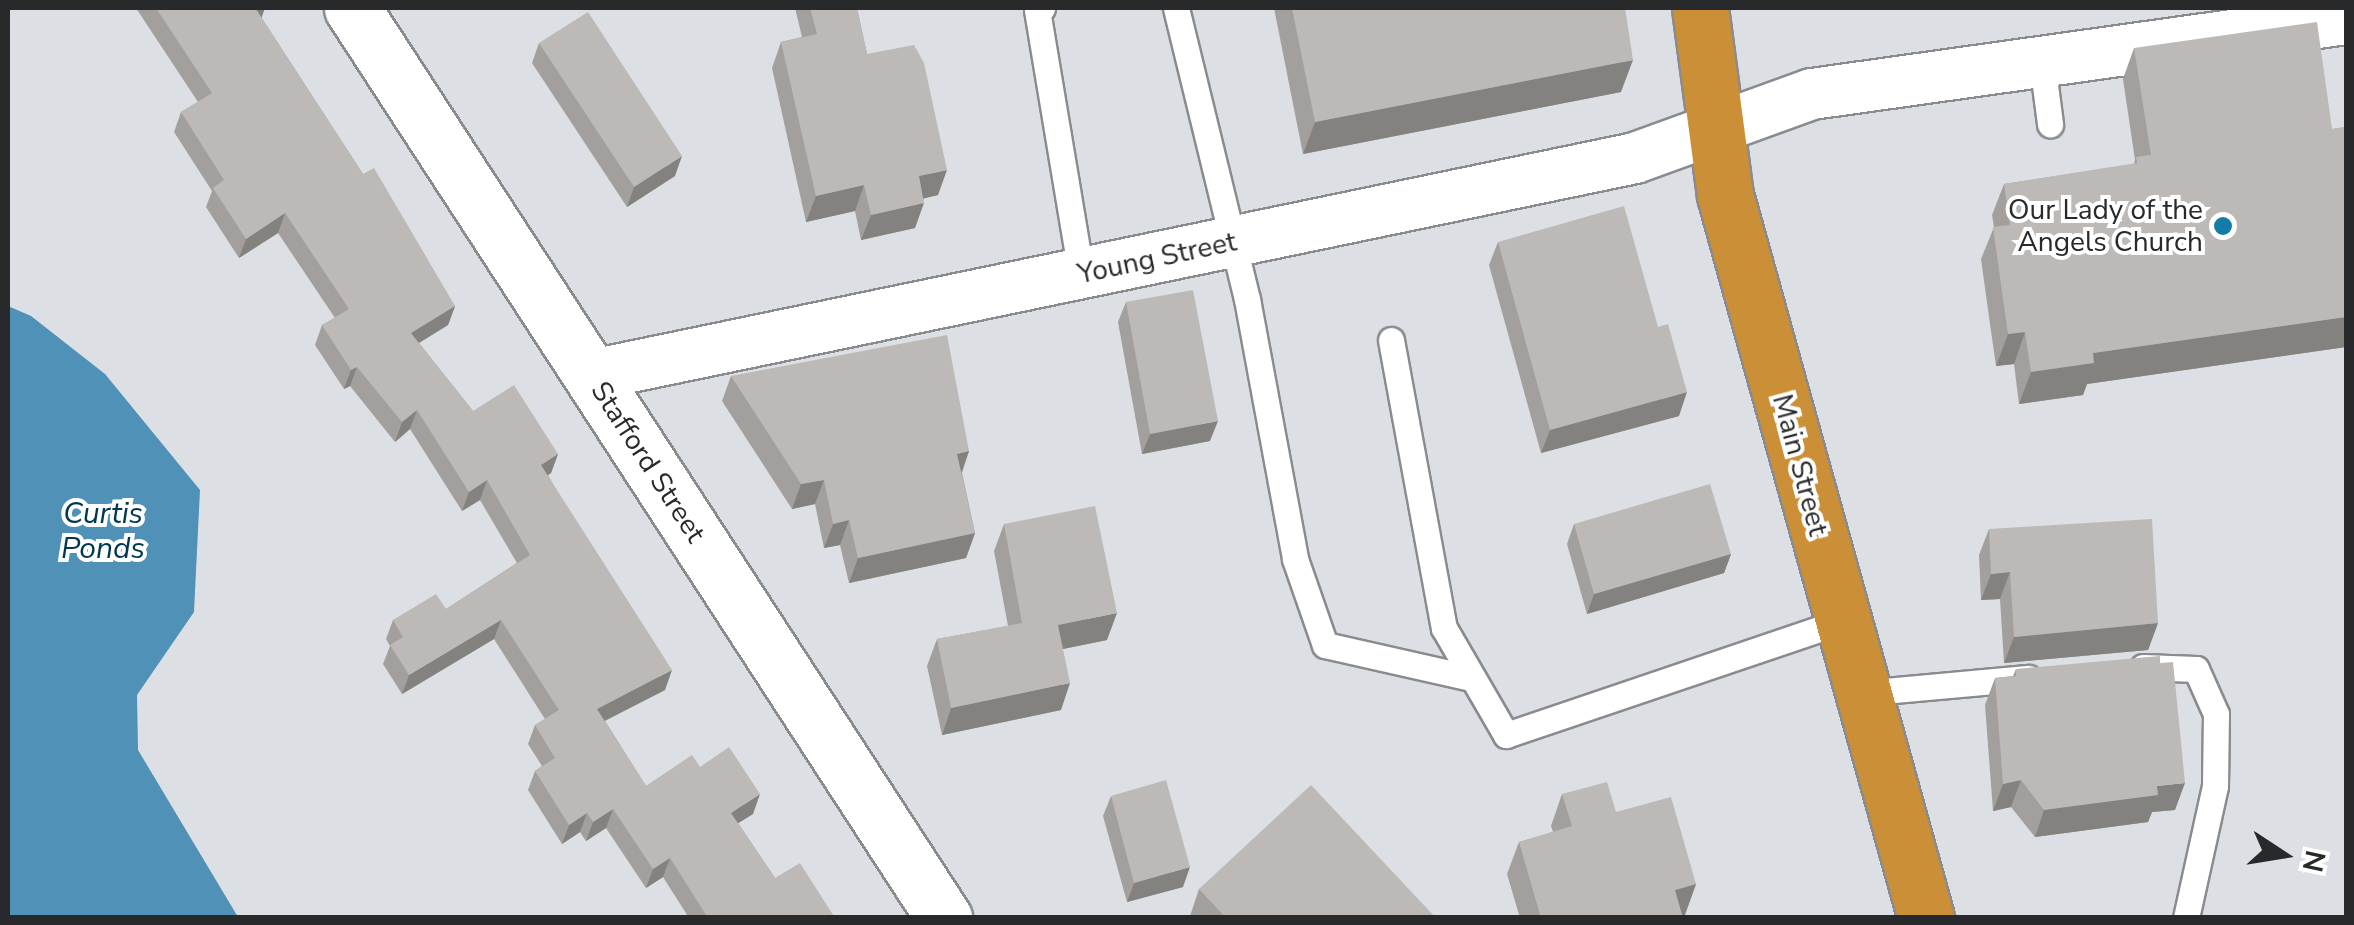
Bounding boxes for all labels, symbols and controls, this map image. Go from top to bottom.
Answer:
place label: Our Lady of the Angels Church [2008,193,2203,259]
marker: Our Lady of the Angels Church [2212,215,2234,237]
street label: Young Street [1074,225,1240,291]
street label: Stafford Street [584,375,712,549]
street label: Main Street [1765,391,1835,539]
water label: Curtis Ponds [61,496,145,566]
north arrow [2234,805,2334,905]
text: N [2293,847,2334,875]

